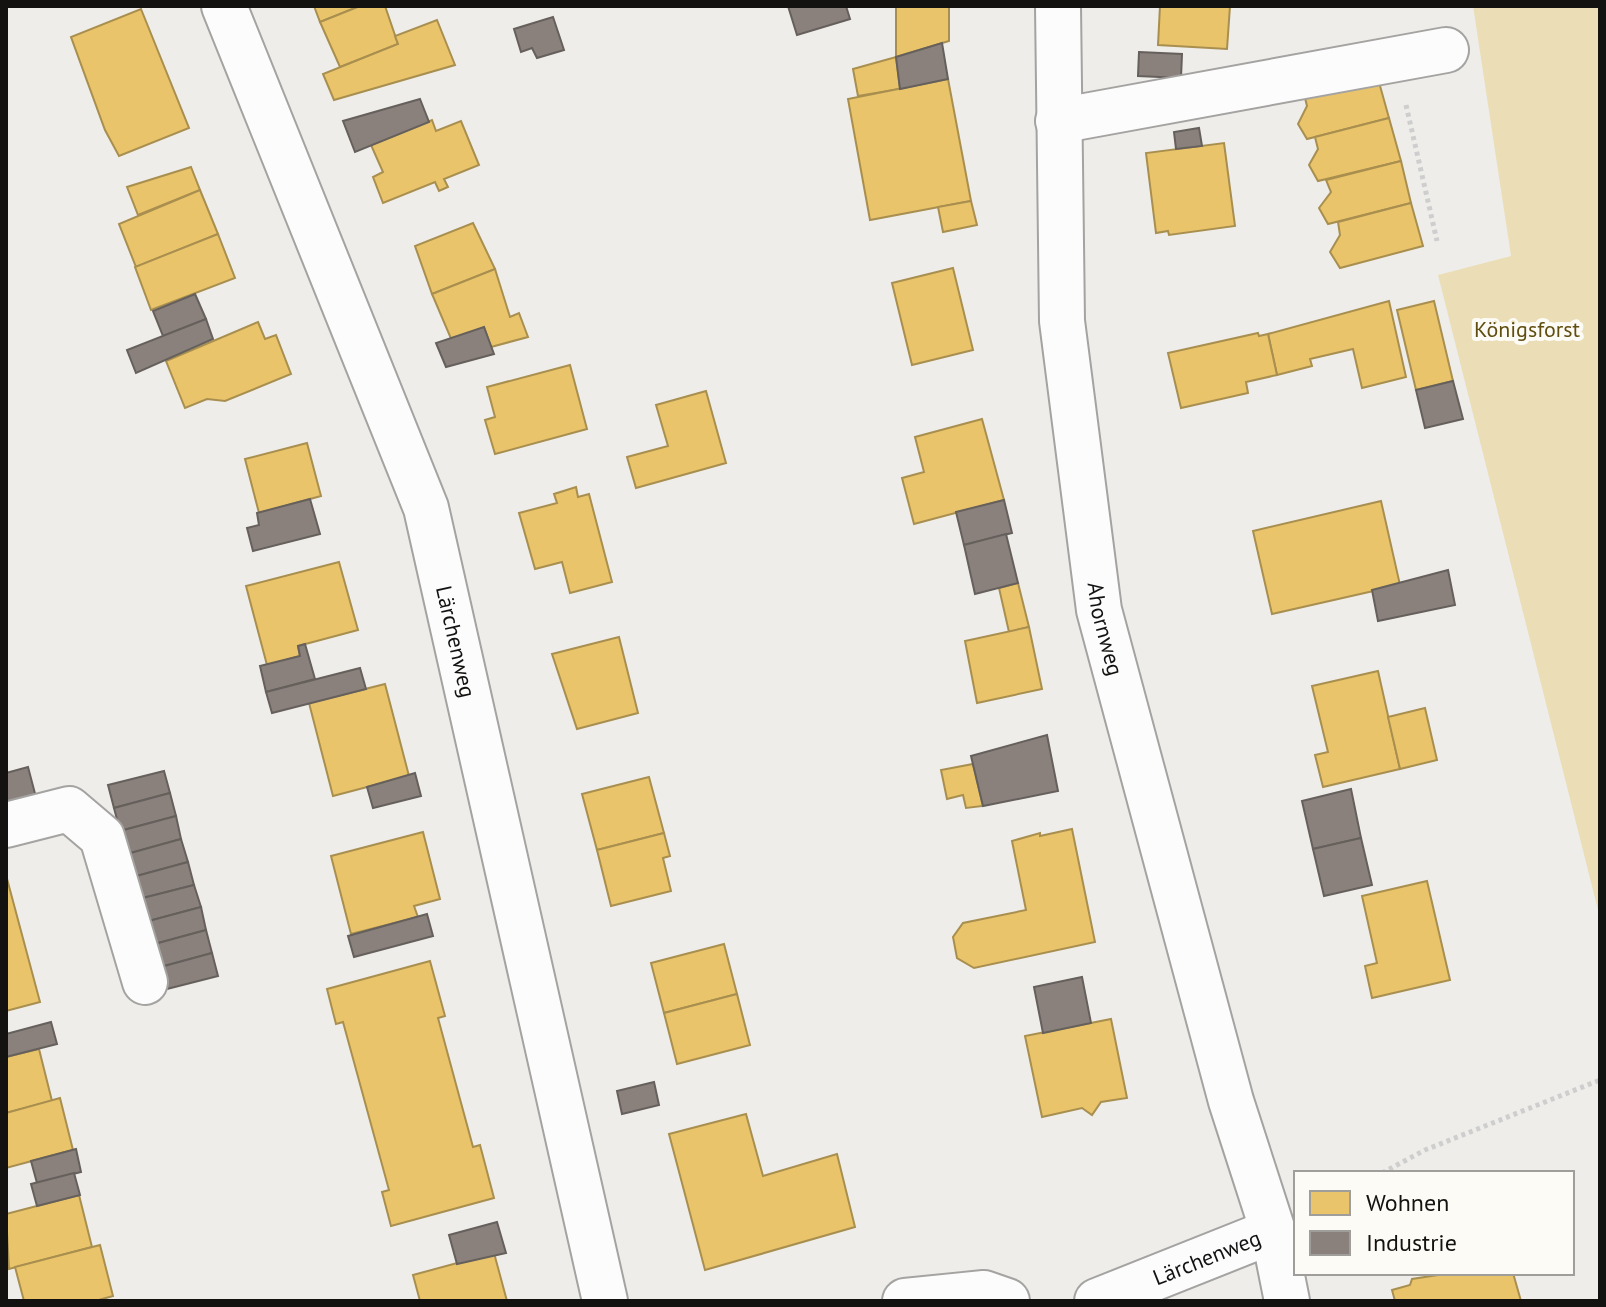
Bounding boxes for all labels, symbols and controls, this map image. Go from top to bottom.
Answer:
park label: Königsforst [1474,315,1581,343]
street label: Ahornweg [1082,581,1130,678]
street label: Lärchenweg [430,583,482,700]
legend [1294,1171,1574,1275]
text: Wohnen [1366,1187,1449,1218]
street label: Lärchenweg [1149,1223,1265,1291]
text: Industrie [1366,1227,1457,1258]

